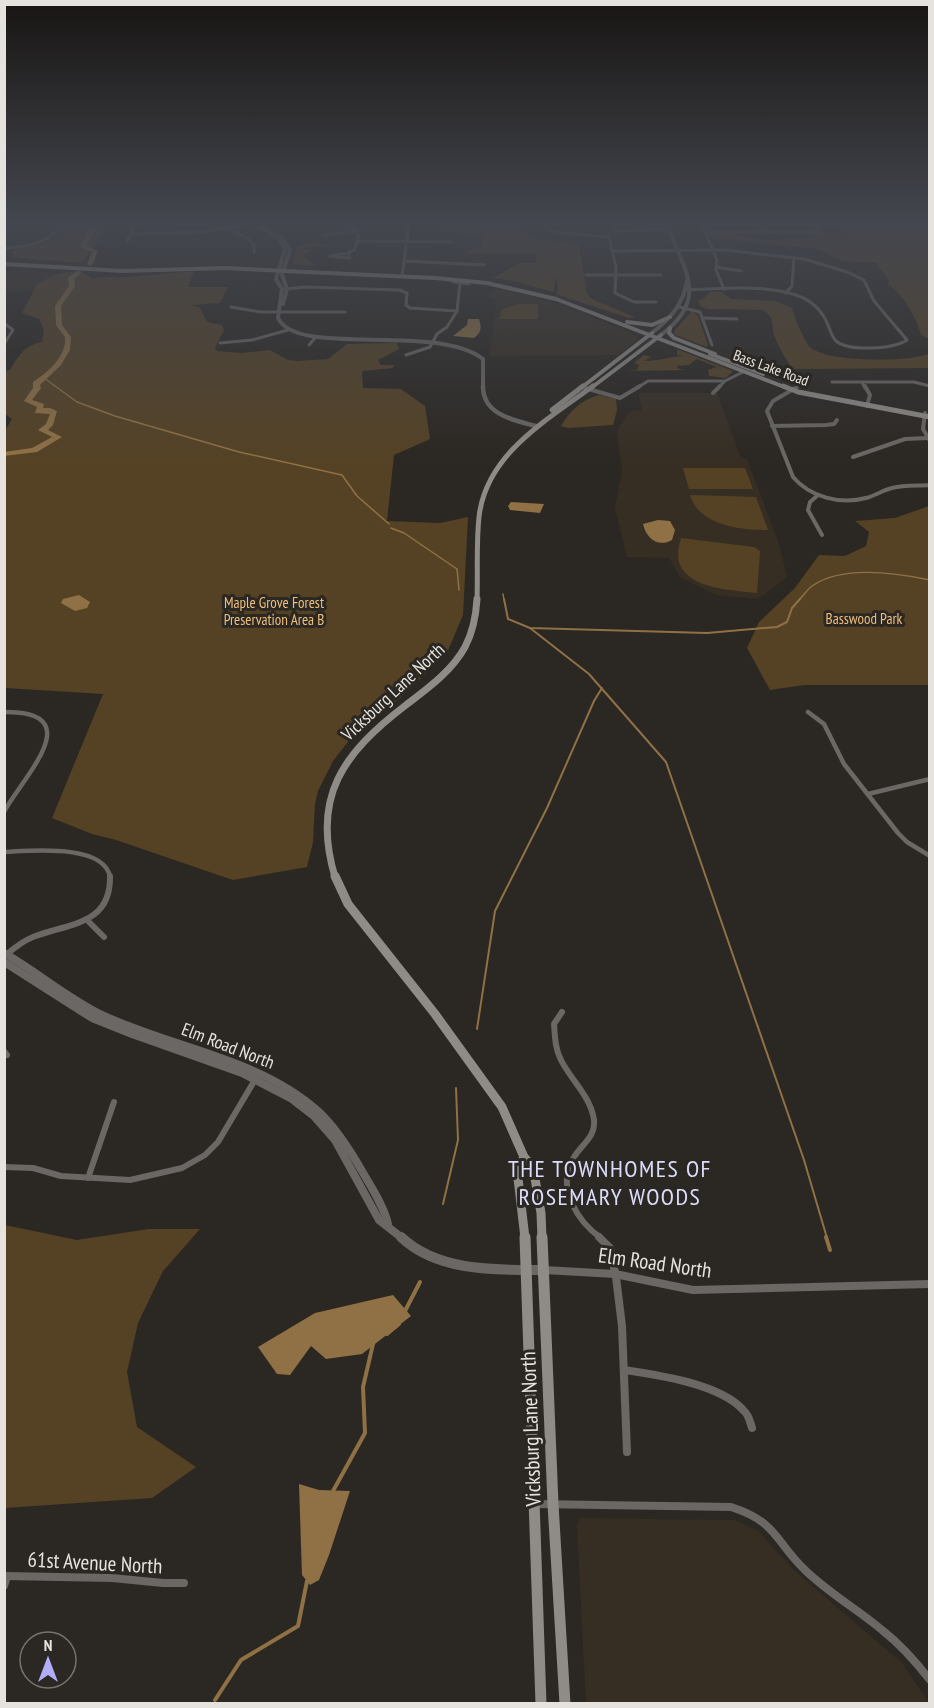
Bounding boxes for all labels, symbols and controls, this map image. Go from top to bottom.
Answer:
street label: Bass Lake Road [731,345,812,390]
park label: Maple Grove Forest Preservation Area B [224,593,324,629]
park label: Basswood Park [826,609,903,628]
street label: Vicksburg Lane North [335,638,449,746]
street label: Elm Road North [178,1017,278,1074]
district label: THE TOWNHOMES OF ROSEMARY WOODS [508,1153,712,1212]
street label: Elm Road North [597,1241,713,1284]
street label: Vicksburg Lane North [514,1351,547,1508]
street label: 61st Avenue North [27,1545,163,1580]
north arrow [18,1630,78,1690]
text: N [44,1635,52,1655]

